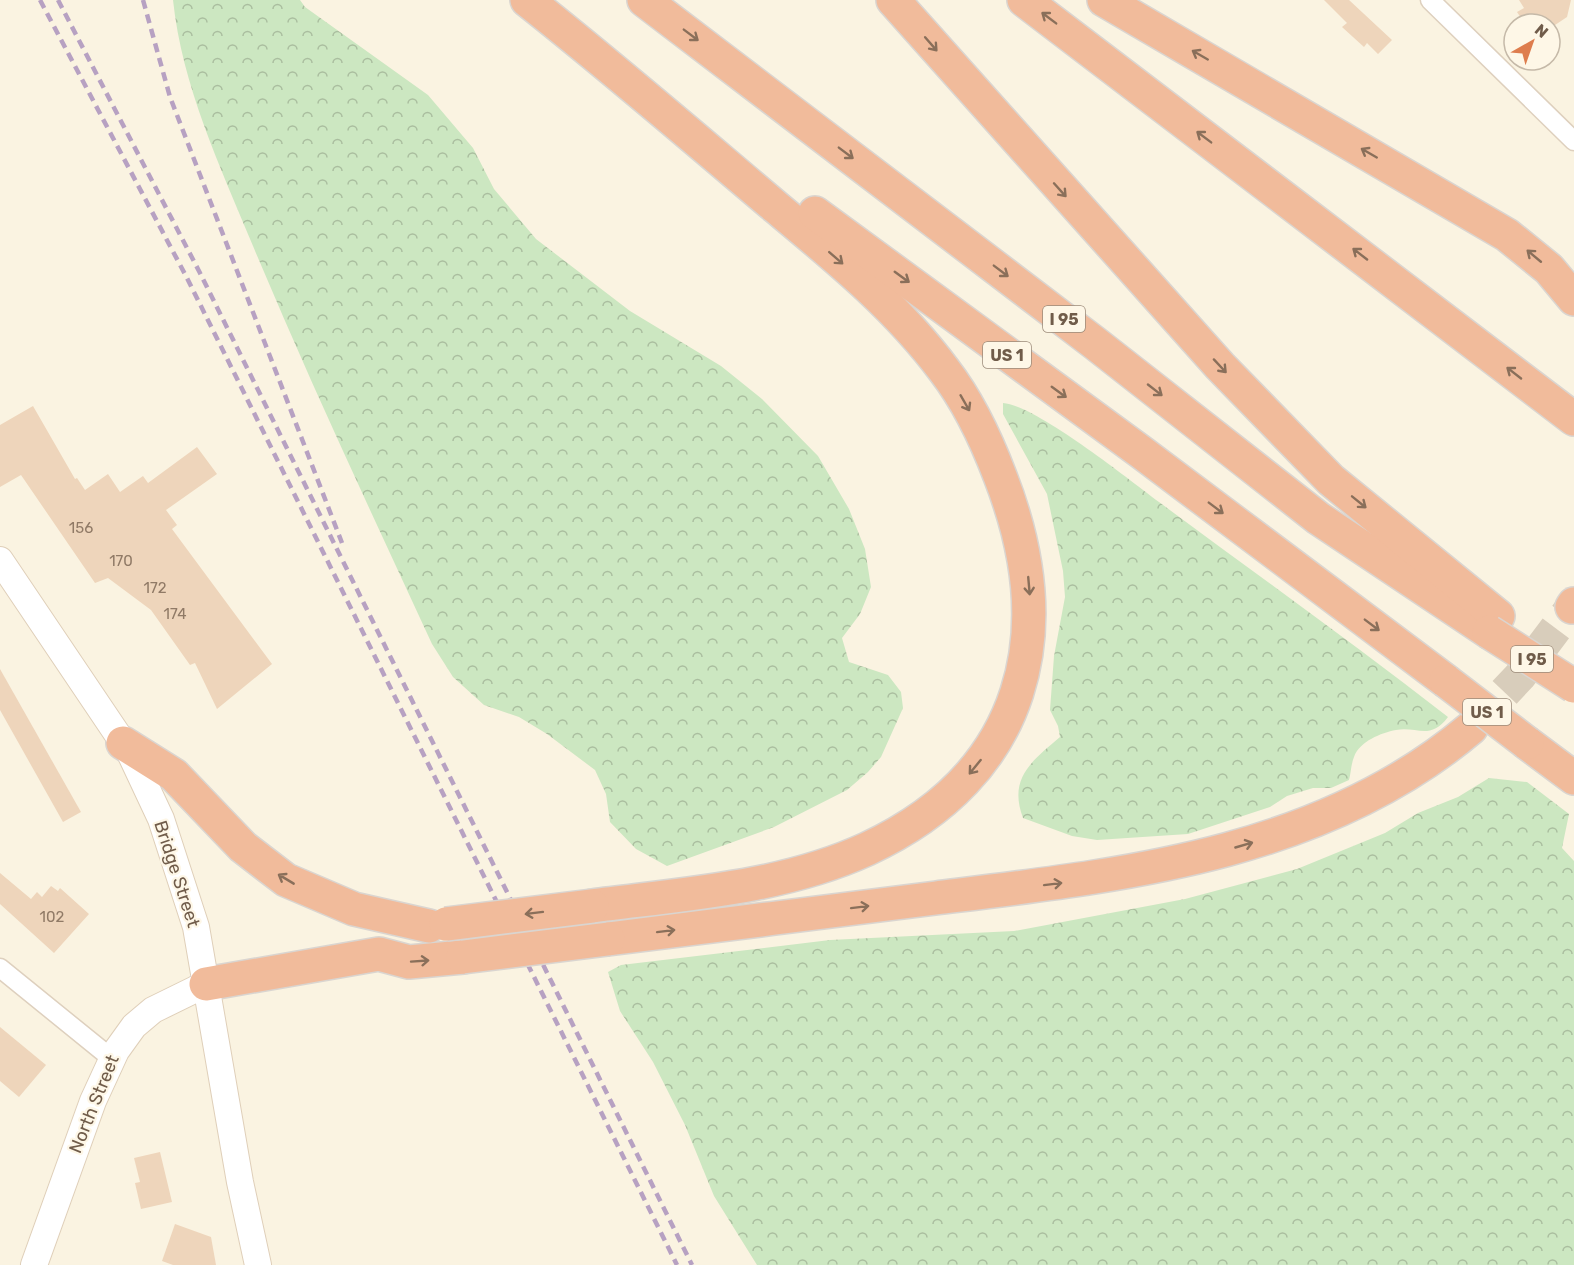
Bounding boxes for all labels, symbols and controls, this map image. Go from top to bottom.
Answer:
one-way arrow [1041,12,1057,25]
north arrow [1502,12,1562,72]
text: N [1531,20,1552,42]
one-way arrow [682,29,698,42]
one-way arrow [924,36,938,51]
one-way arrow [1192,49,1209,61]
one-way arrow [1196,130,1212,143]
one-way arrow [837,147,853,160]
one-way arrow [1361,147,1378,159]
one-way arrow [1053,182,1067,197]
one-way arrow [1352,247,1368,260]
one-way arrow [1527,249,1542,263]
one-way arrow [829,251,844,265]
one-way arrow [993,265,1009,278]
one-way arrow [893,271,909,283]
road number: I 95 [1043,306,1085,332]
road number: US 1 [983,342,1031,368]
one-way arrow [1212,358,1227,373]
one-way arrow [1506,367,1522,380]
one-way arrow [1147,384,1163,397]
one-way arrow [1050,386,1066,399]
one-way arrow [960,394,972,411]
one-way arrow [1351,495,1367,508]
one-way arrow [1207,502,1223,515]
house number: 156 [69,519,93,537]
house number: 170 [109,552,133,570]
one-way arrow [1024,575,1035,595]
house number: 172 [144,579,167,597]
house number: 174 [164,605,186,623]
one-way arrow [1363,619,1379,632]
road number: I 95 [1511,646,1553,672]
road number: US 1 [1463,699,1511,725]
one-way arrow [968,759,981,775]
street label: Bridge Street [149,818,205,930]
one-way arrow [1234,839,1253,850]
one-way arrow [278,873,295,885]
one-way arrow [1043,878,1063,889]
one-way arrow [849,902,869,913]
house number: 102 [40,908,65,926]
one-way arrow [524,908,544,919]
one-way arrow [656,926,676,937]
one-way arrow [410,956,430,967]
street label: North Street [64,1052,124,1156]

